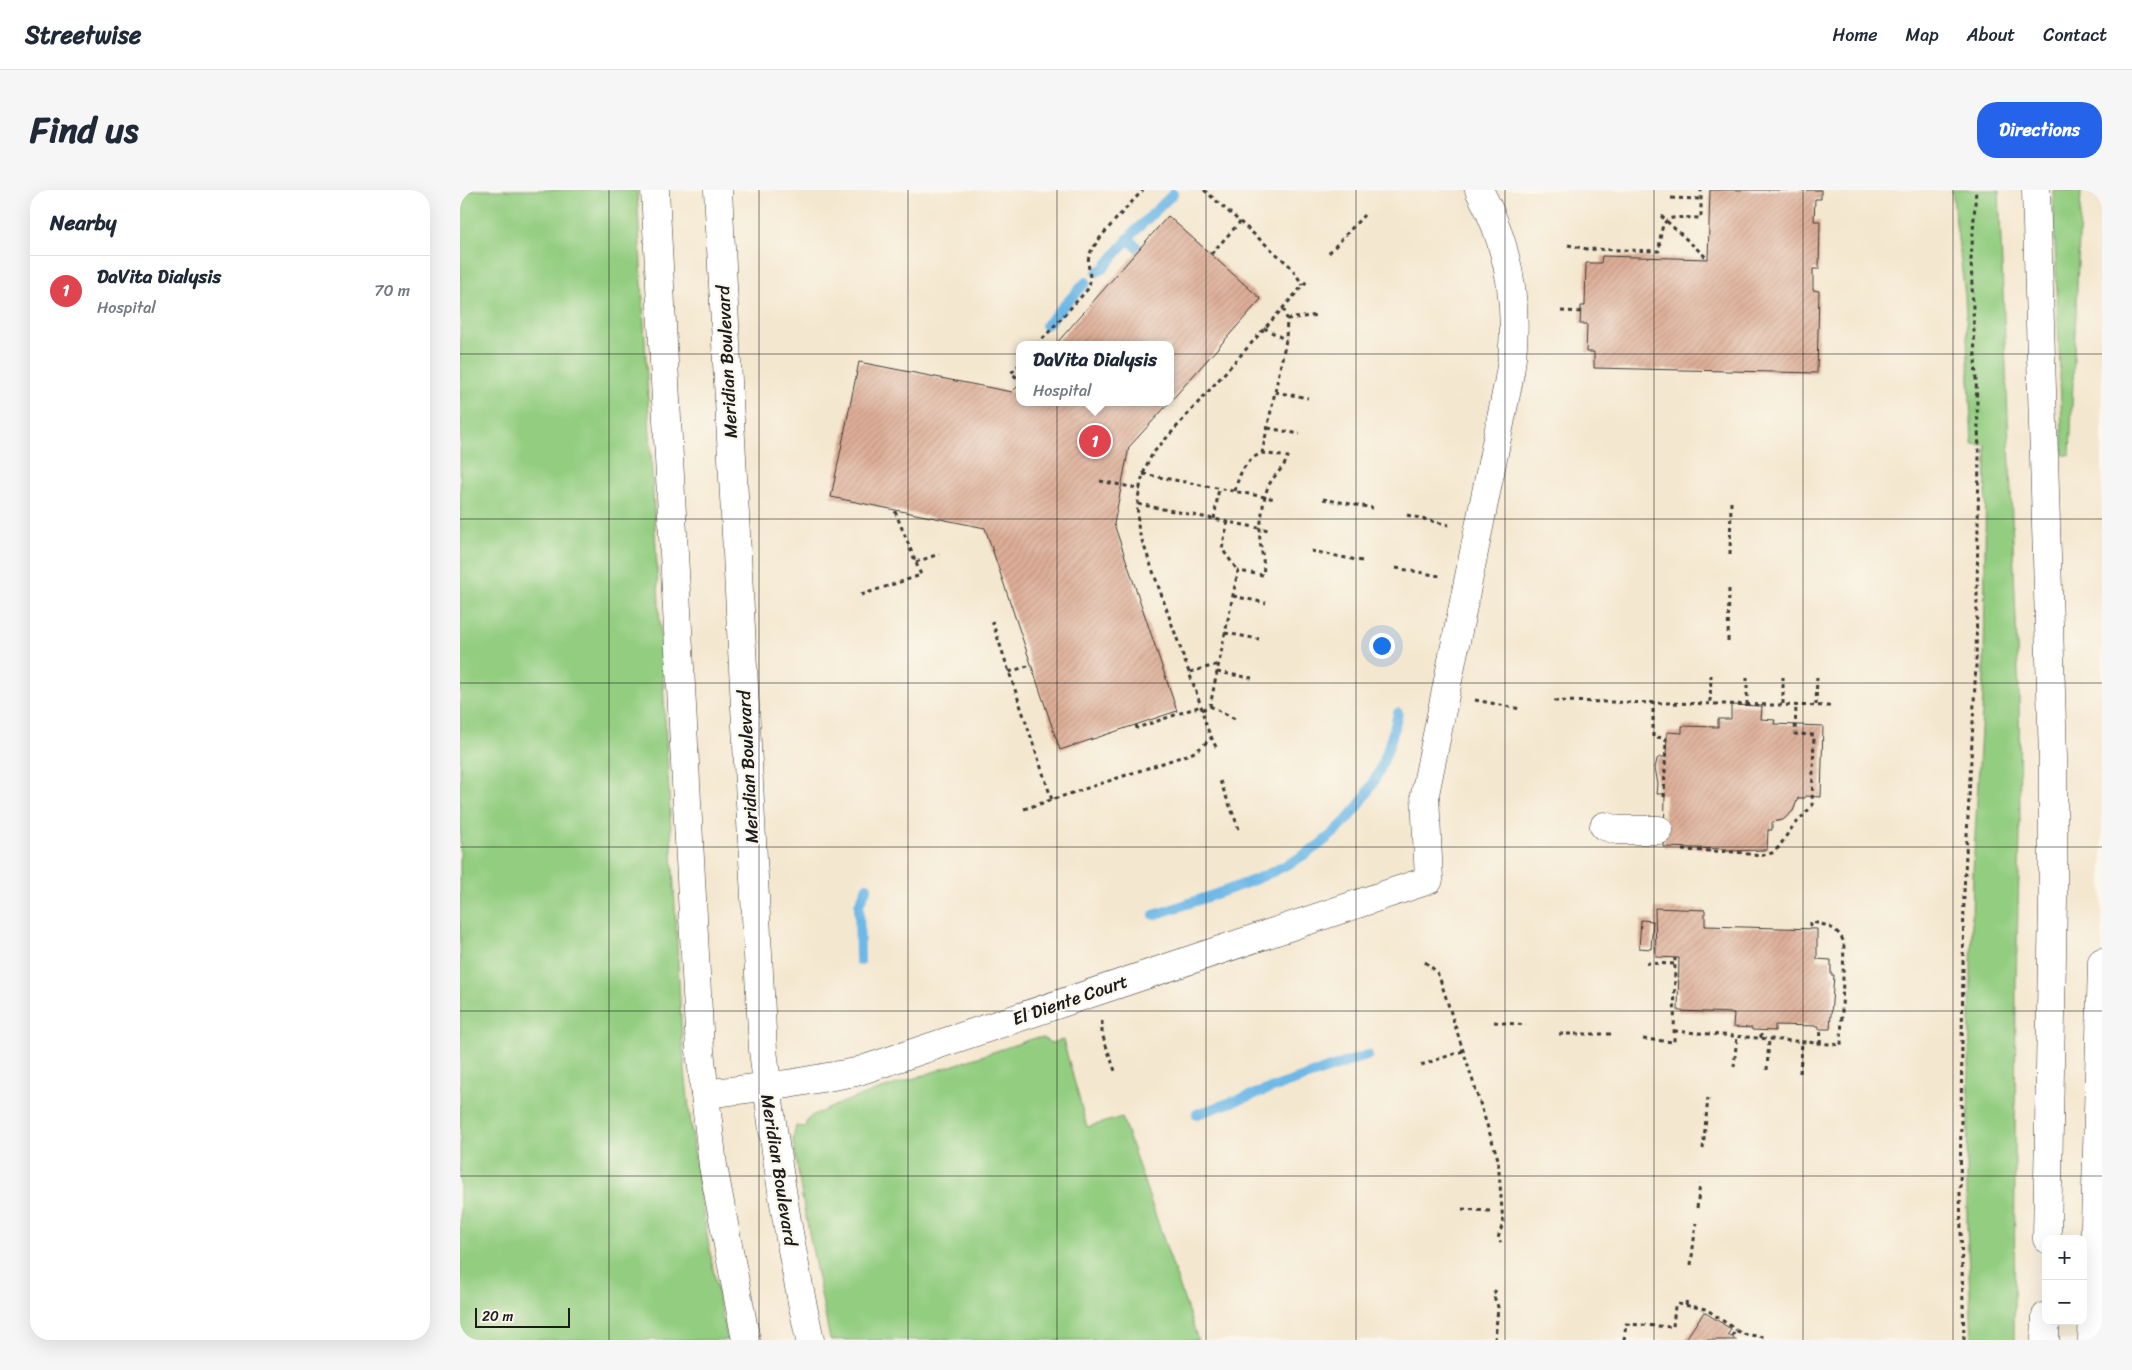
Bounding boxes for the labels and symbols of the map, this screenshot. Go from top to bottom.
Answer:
street label: Meridian Boulevard [707,283,747,439]
pin: 1 [1079,422,1111,460]
your location [1369,633,1395,659]
street label: Meridian Boulevard [728,688,768,844]
street label: El Diente Court [1008,965,1132,1035]
street label: Meridian Boulevard [751,1092,807,1250]
scale bar [475,1305,570,1328]

